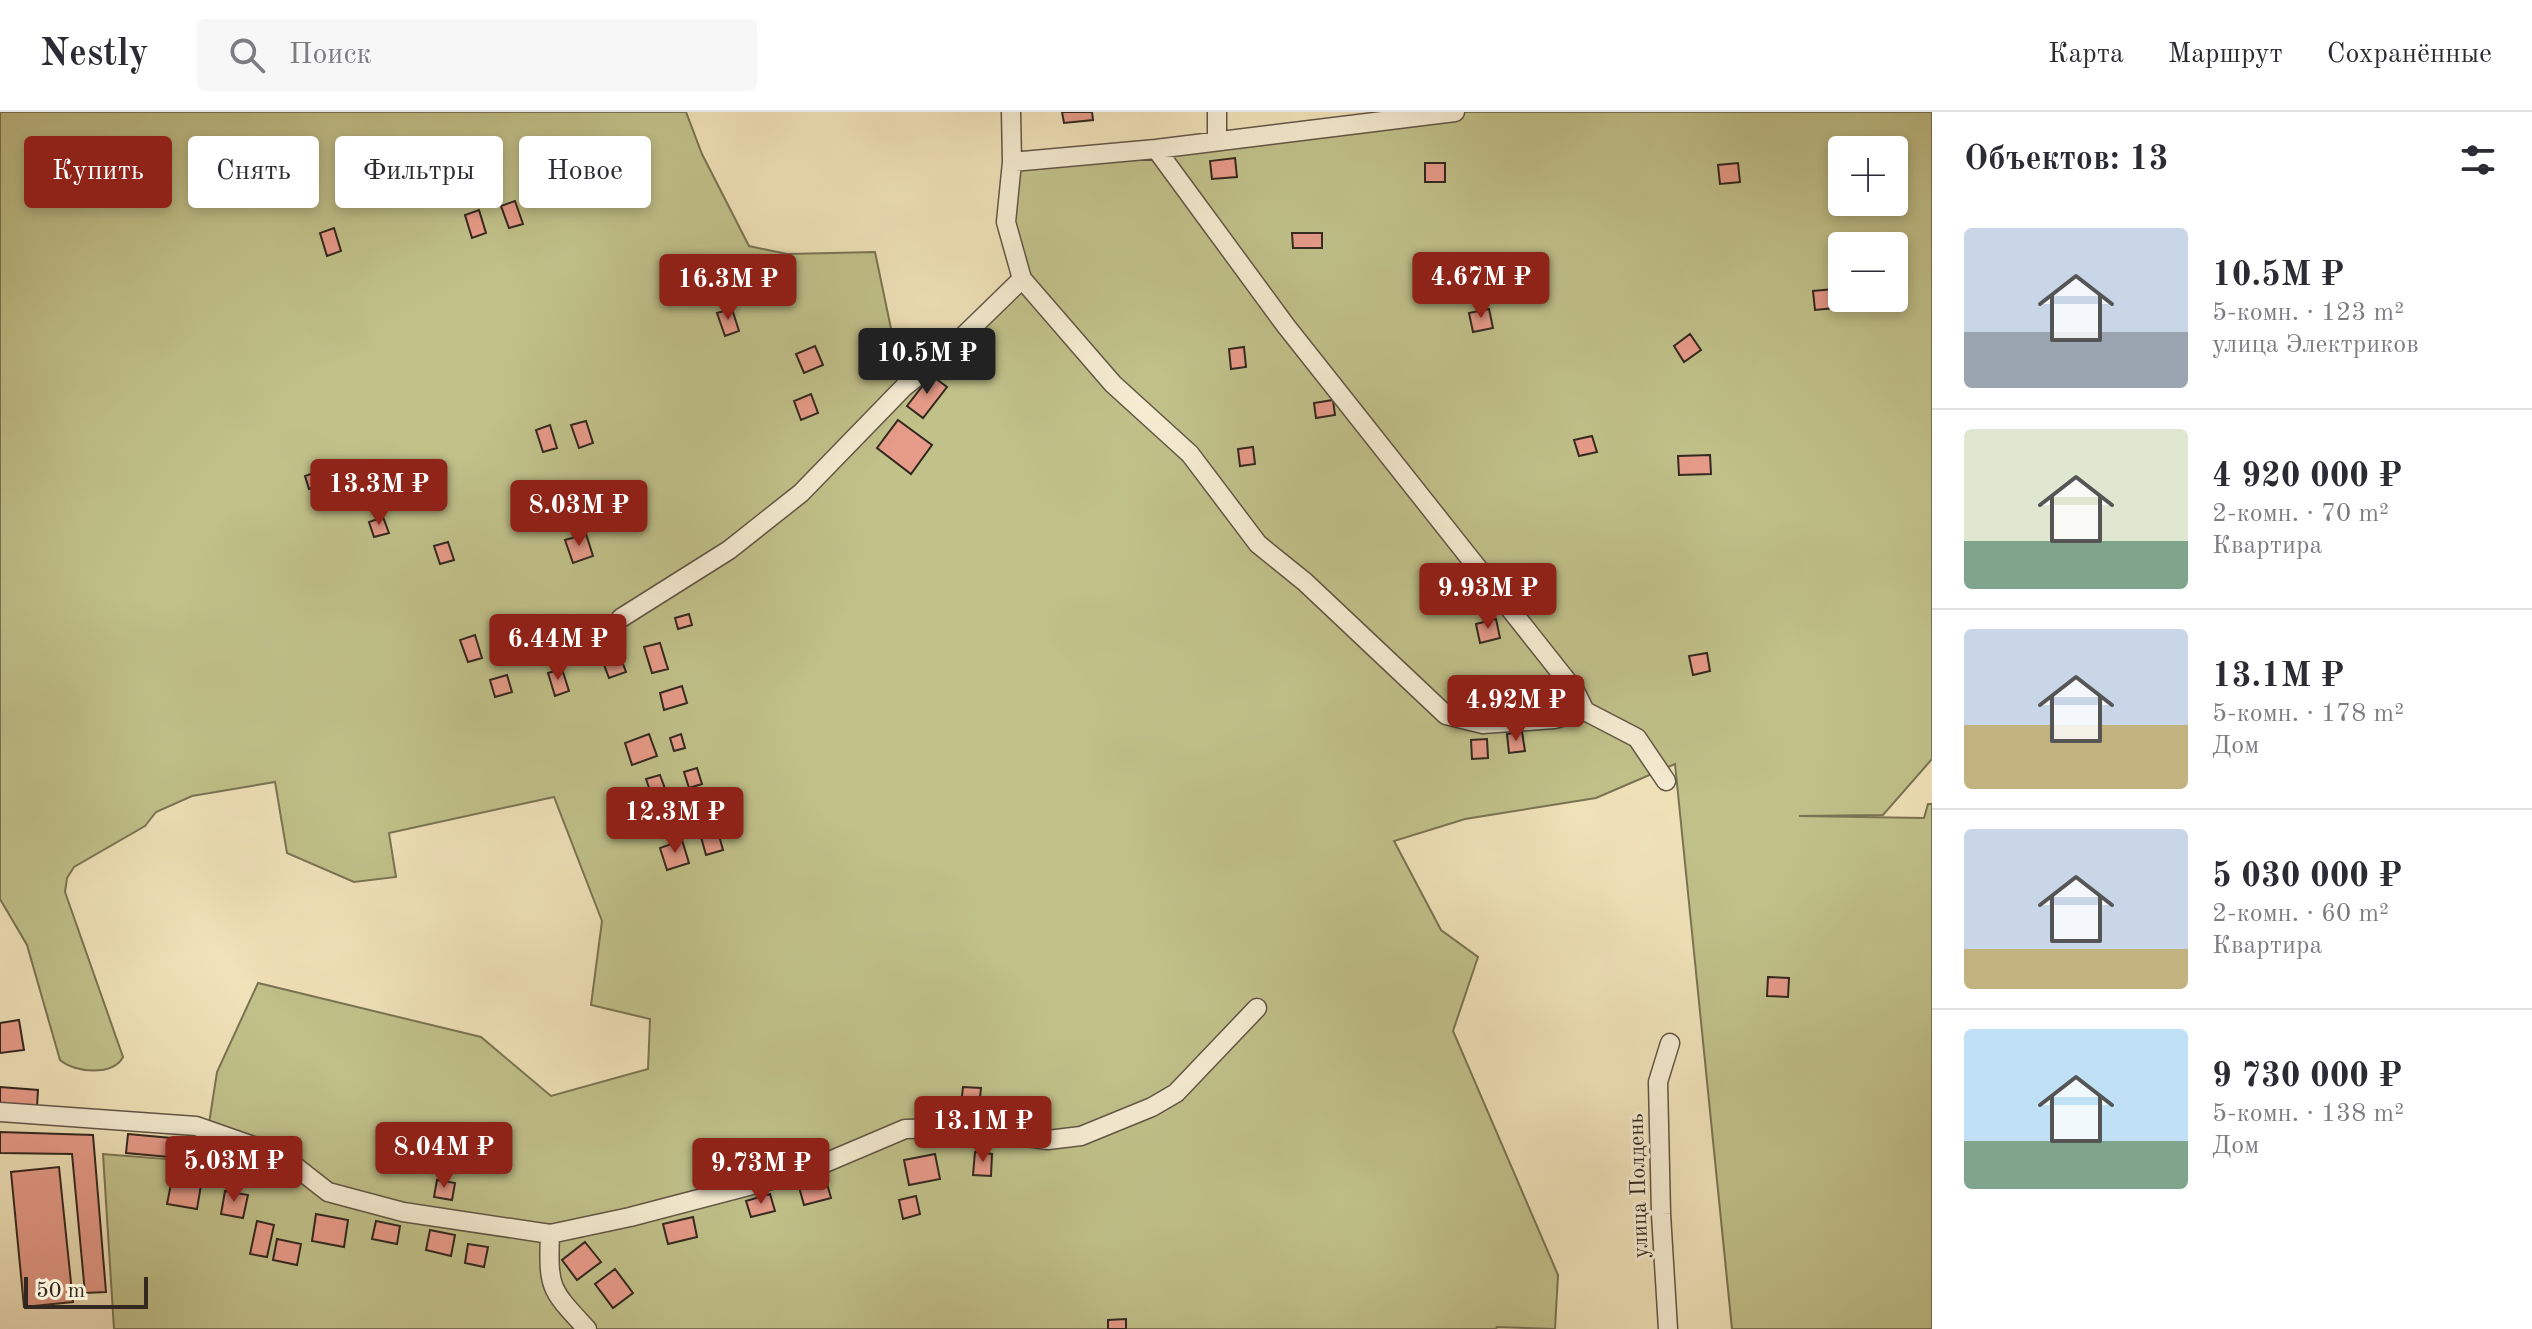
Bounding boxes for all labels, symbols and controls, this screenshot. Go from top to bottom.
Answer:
search box [197,19,757,91]
icon: search [225,33,269,77]
text: Nestly [40,36,149,74]
text: Поиск [289,40,372,70]
text: Карта [2048,41,2124,69]
text: Маршрут [2168,41,2283,69]
text: Сохранённые [2327,41,2492,69]
chip: Купить [24,136,172,208]
chip: Снять [188,136,319,208]
chip: Фильтры [335,136,503,208]
chip: Новое [519,136,651,208]
map controls [1828,136,1908,312]
button: + [1828,136,1908,216]
icon: filters [2456,138,2500,182]
text: Объектов: 13 [1964,143,2168,177]
button: − [1828,232,1908,312]
pin: 4.67M ₽ [1407,252,1555,320]
pin: 16.3M ₽ [654,254,802,322]
text: 10.5M ₽ [2212,259,2344,293]
icon: home [2028,260,2124,356]
text: 4.67M ₽ [1430,265,1532,291]
text: 16.3M ₽ [677,267,779,293]
text: 5-комн. · 123 m² [2212,300,2404,326]
pin: 10.5M ₽ [853,328,1001,396]
text: улица Электриков [2212,332,2419,358]
text: 10.5M ₽ [876,341,978,367]
pin: 13.3M ₽ [305,459,453,527]
text: 4 920 000 ₽ [2212,460,2402,494]
icon: home [2028,461,2124,557]
text: 13.3M ₽ [328,472,430,498]
pin: 8.03M ₽ [505,480,653,548]
text: 8.03M ₽ [528,493,630,519]
text: 2-комн. · 70 m² [2212,501,2389,527]
text: Квартира [2212,533,2322,559]
pin: 9.93M ₽ [1414,563,1562,631]
text: 9.93M ₽ [1437,576,1539,602]
pin: 6.44M ₽ [484,614,632,682]
text: 6.44M ₽ [507,627,609,653]
text: 13.1M ₽ [2212,660,2344,694]
icon: home [2028,661,2124,757]
pin: 4.92M ₽ [1442,675,1590,743]
text: 4.92M ₽ [1465,688,1567,714]
text: 5-комн. · 178 m² [2212,701,2404,727]
text: Дом [2212,733,2259,759]
pin: 12.3M ₽ [601,787,749,855]
text: 12.3M ₽ [624,800,726,826]
text: 5 030 000 ₽ [2212,860,2402,894]
icon: home [2028,861,2124,957]
text: 2-комн. · 60 m² [2212,901,2389,927]
text: Квартира [2212,933,2322,959]
text: 9 730 000 ₽ [2212,1060,2402,1094]
icon: home [2028,1061,2124,1157]
pin: 13.1M ₽ [909,1096,1057,1164]
text: 5-комн. · 138 m² [2212,1101,2404,1127]
text: 13.1M ₽ [932,1109,1034,1135]
street label: улица Полдень [1625,1113,1653,1259]
pin: 8.04M ₽ [370,1122,518,1190]
text: Дом [2212,1133,2259,1159]
text: 8.04M ₽ [393,1135,495,1161]
pin: 5.03M ₽ [160,1136,308,1204]
pin: 9.73M ₽ [687,1138,835,1206]
text: 5.03M ₽ [183,1149,285,1175]
text: 9.73M ₽ [710,1151,812,1177]
scale bar [24,1273,148,1309]
text: 50 m [36,1280,85,1302]

